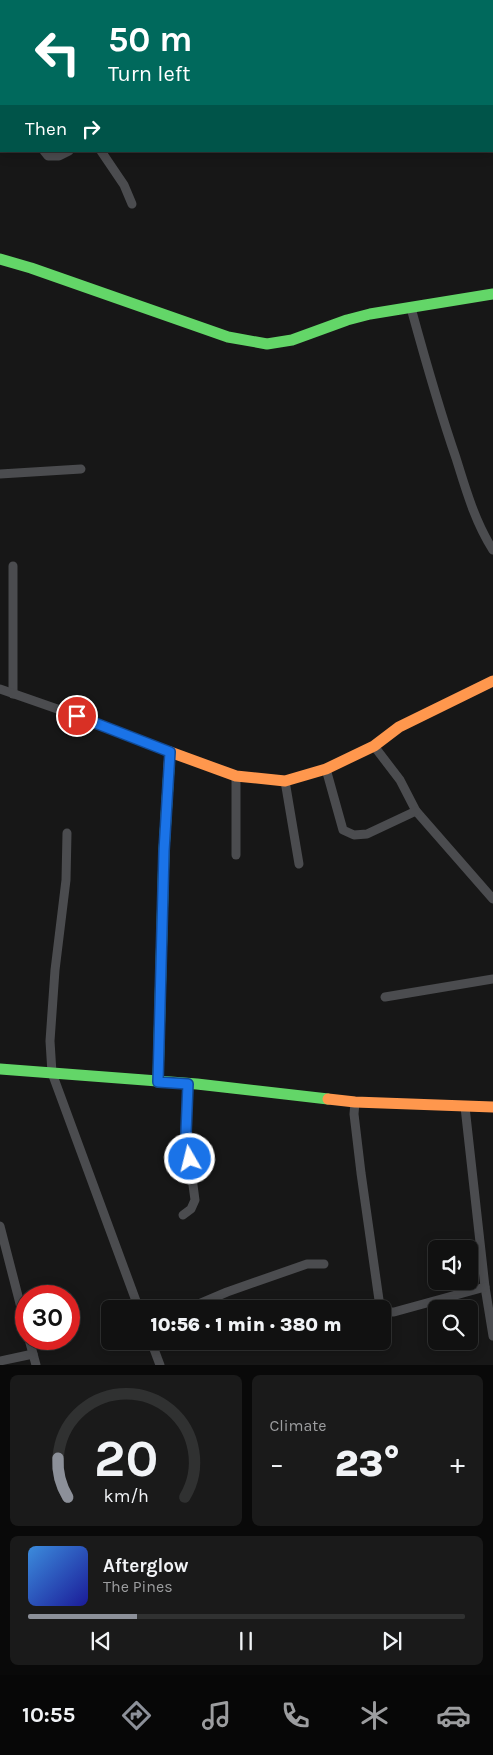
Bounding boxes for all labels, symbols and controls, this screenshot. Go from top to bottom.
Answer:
text: 50 m [108,19,193,60]
icon: left [25,20,90,85]
text: Turn left [108,61,191,87]
icon: right [77,115,105,143]
text: Then [25,118,67,140]
pin [56,695,98,737]
icon: arrive [63,702,91,730]
position arrow [163,1132,215,1184]
map controls [428,1240,478,1350]
button: sound [428,1240,478,1290]
speed limit sign: 30 [15,1285,80,1350]
button: search [428,1300,478,1350]
text: 10:56 · 1 min · 380 m [150,1314,342,1336]
text: Climate [270,1416,327,1435]
text: 20 [94,1428,158,1489]
text: 23° [334,1441,400,1486]
text: − [270,1447,284,1480]
text: + [450,1447,465,1480]
text: km/h [103,1486,148,1507]
text: Afterglow [103,1555,189,1577]
text: The Pines [103,1577,173,1596]
icon: previous [87,1627,115,1655]
icon: pause [232,1627,260,1655]
icon: next [378,1627,406,1655]
icon: directions [119,1698,154,1733]
icon: music [199,1698,234,1733]
icon: phone [278,1698,313,1733]
icon: climate [357,1698,392,1733]
icon: car [436,1698,471,1733]
text: 10:55 [22,1702,75,1728]

